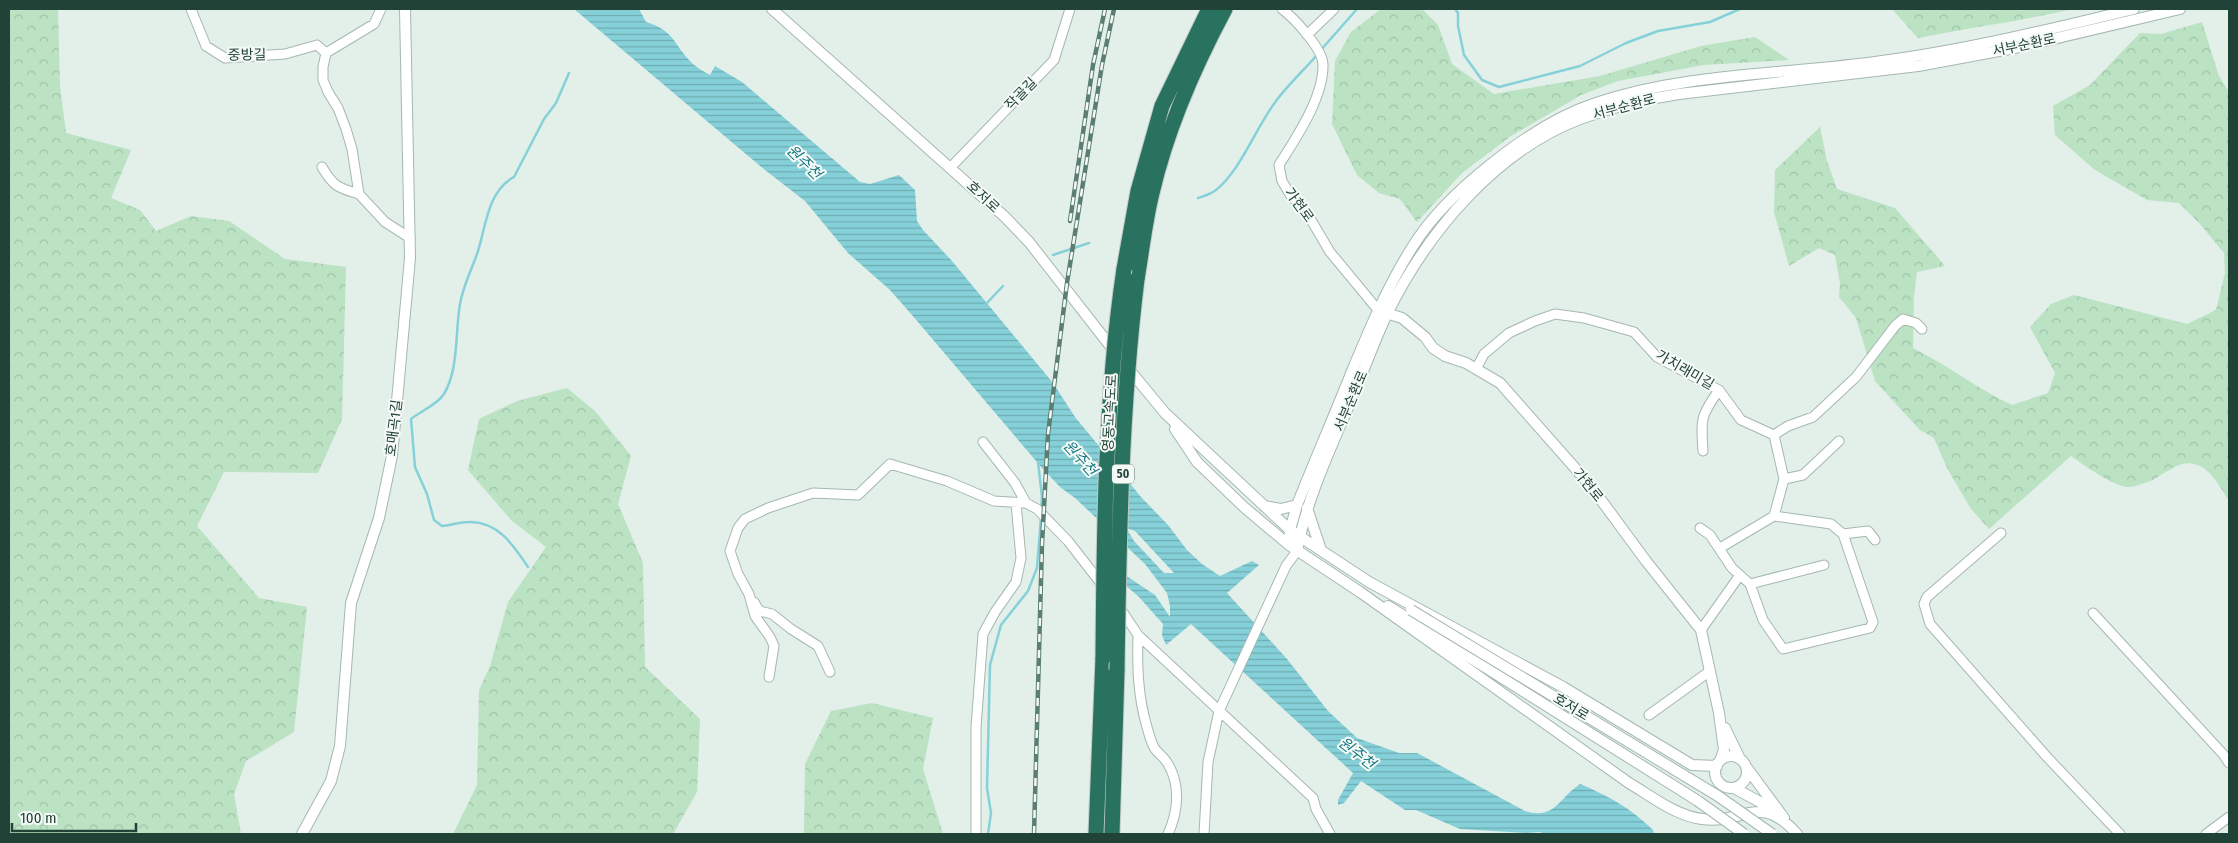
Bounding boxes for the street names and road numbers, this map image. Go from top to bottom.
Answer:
street label: 서부순환로 [1991,30,2057,60]
street label: 중방길 [228,46,266,64]
street label: 작골길 [1001,74,1041,114]
street label: 서부순환로 [1591,90,1657,124]
street label: 호저로 [963,178,1003,216]
street label: 가현로 [1281,184,1317,226]
street label: 가치래미길 [1653,347,1717,393]
street label: 서부순환로 [1331,368,1371,434]
street label: 영동고속도로 [1099,374,1121,452]
street label: 호매곡1길 [382,399,406,457]
road number: 50 [1112,464,1134,484]
street label: 가현로 [1569,465,1607,505]
street label: 호저로 [1550,690,1592,724]

